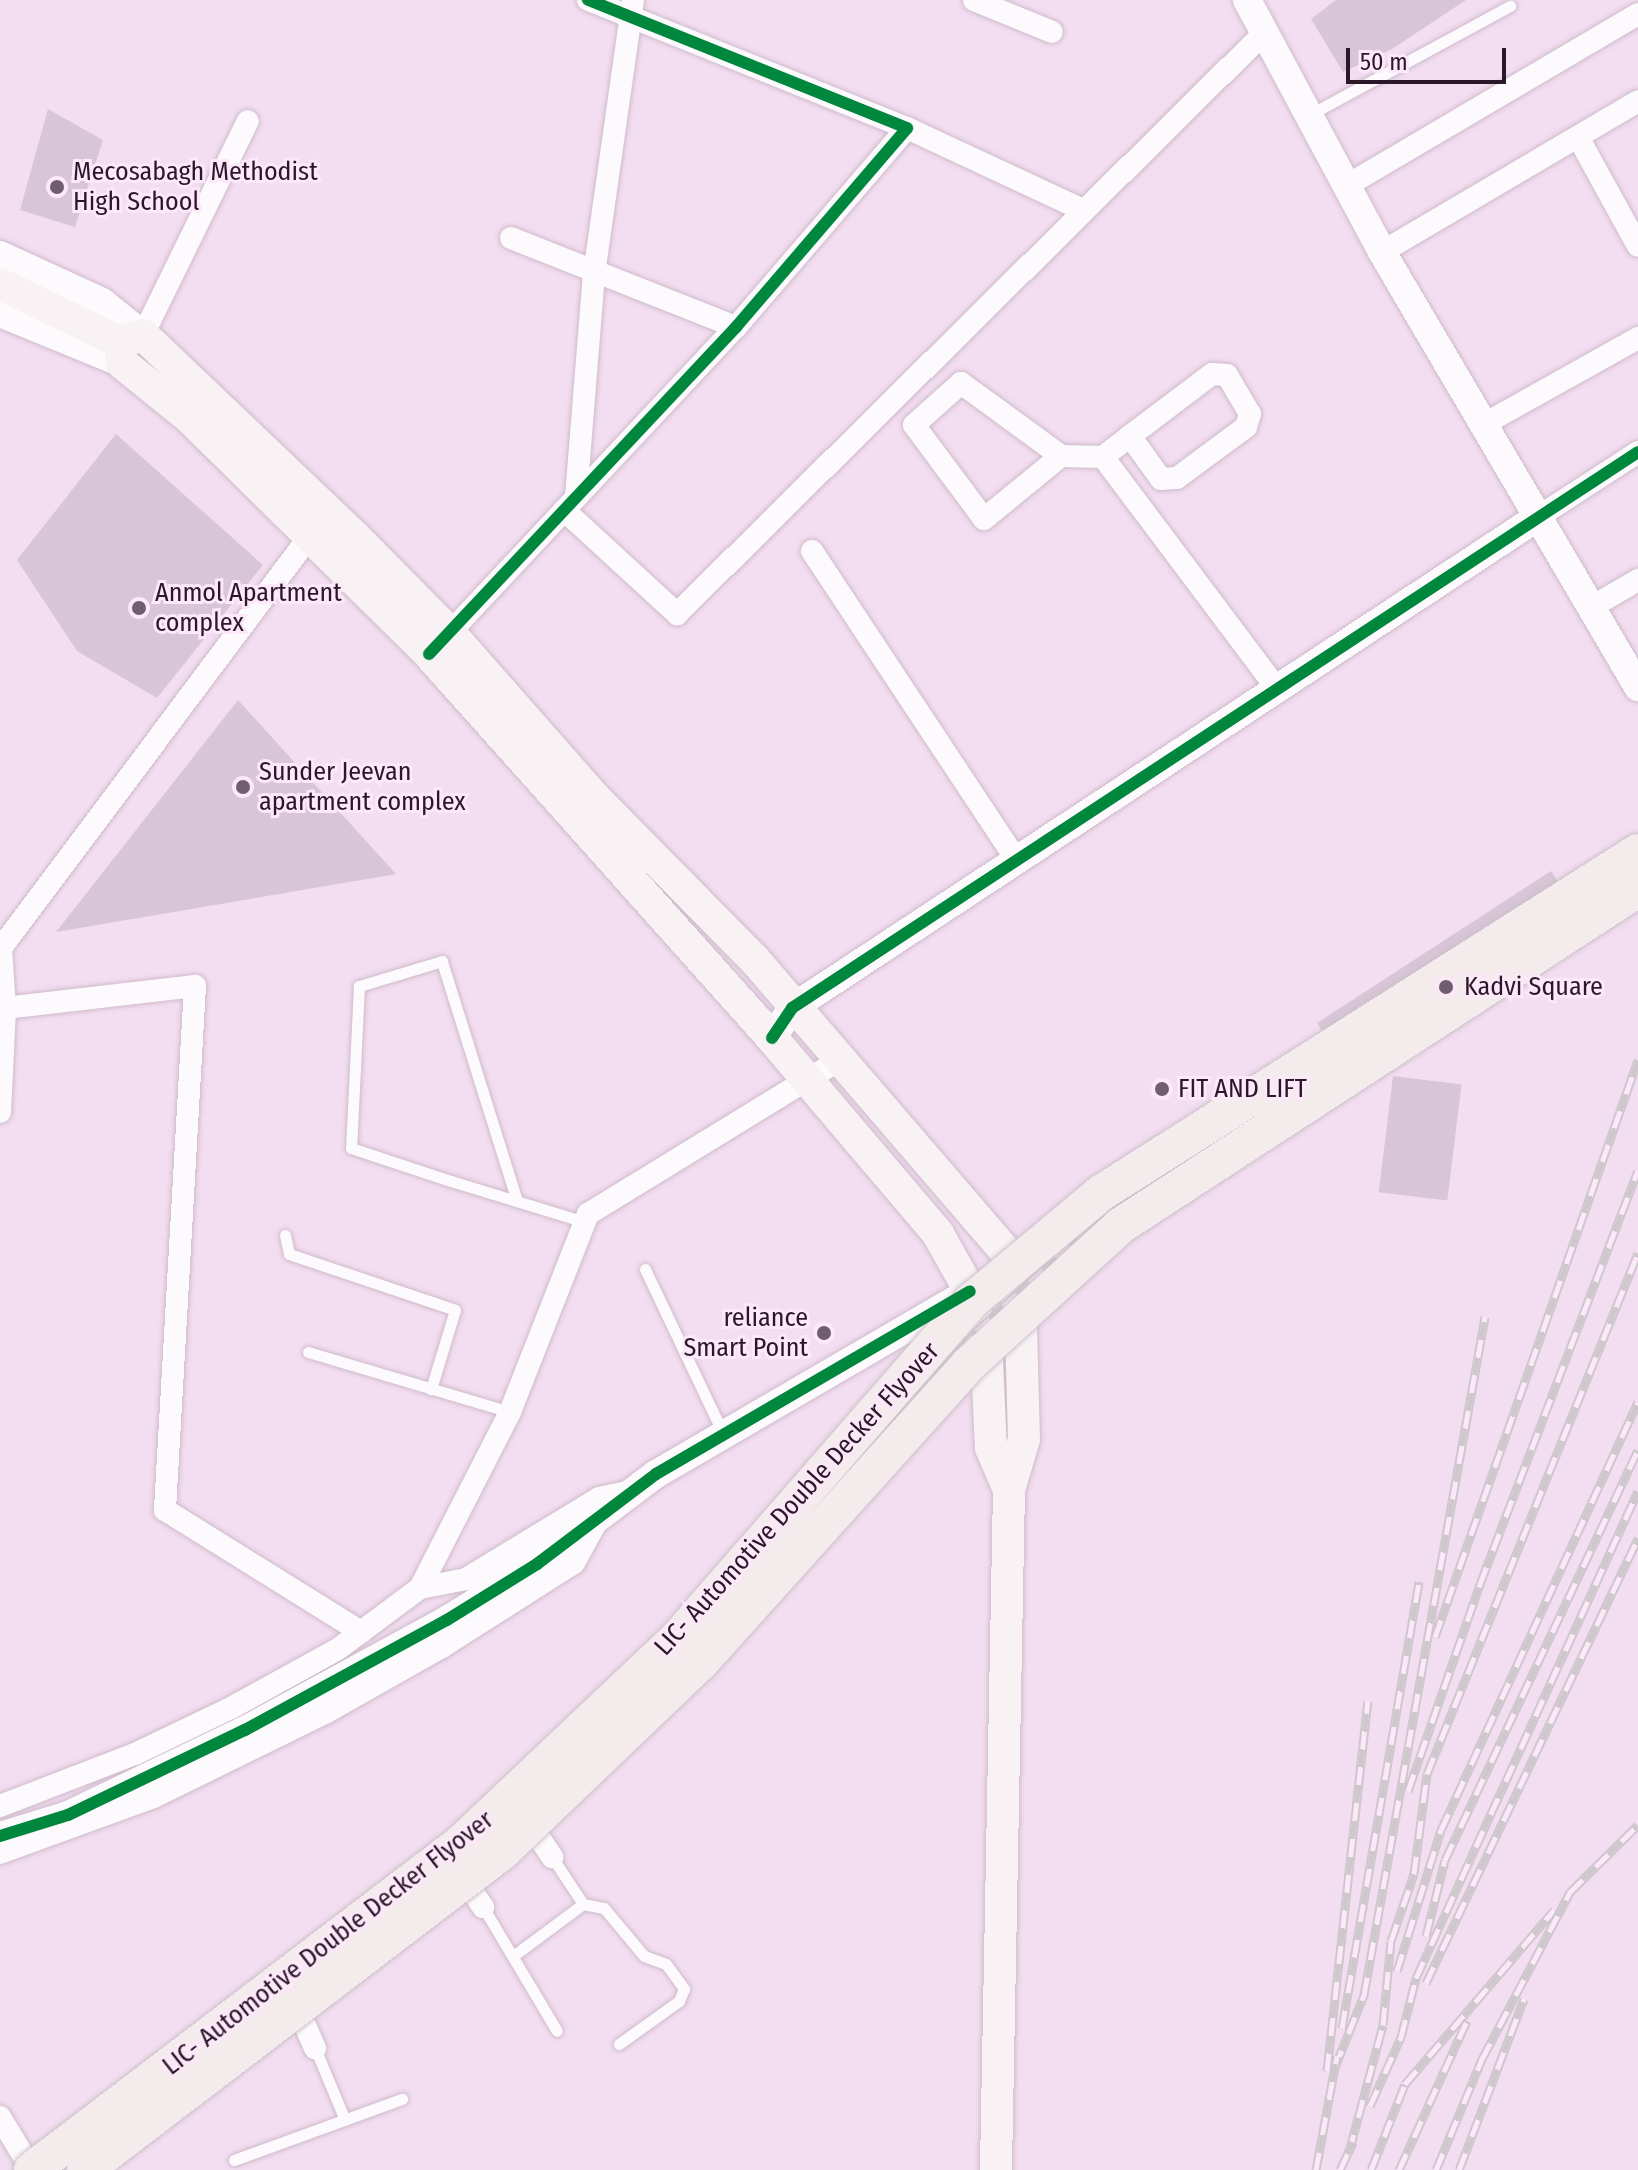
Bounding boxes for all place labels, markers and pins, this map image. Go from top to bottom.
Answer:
place label: Mecosabagh Methodist High School [73,156,318,218]
marker: Mecosabagh Methodist High School [48,178,66,196]
place label: Anmol Apartment complex [155,577,342,638]
marker: Anmol Apartment complex [130,599,148,617]
place label: Sunder Jeevan apartment complex [259,756,466,818]
marker: Sunder Jeevan apartment complex [234,778,252,796]
place label: Kadvi Square [1464,971,1603,1003]
marker: Kadvi Square [1435,976,1457,998]
place label: FIT AND LIFT [1178,1073,1307,1105]
marker: FIT AND LIFT [1153,1080,1171,1098]
place label: reliance Smart Point [683,1302,808,1364]
marker: reliance Smart Point [815,1324,833,1342]

